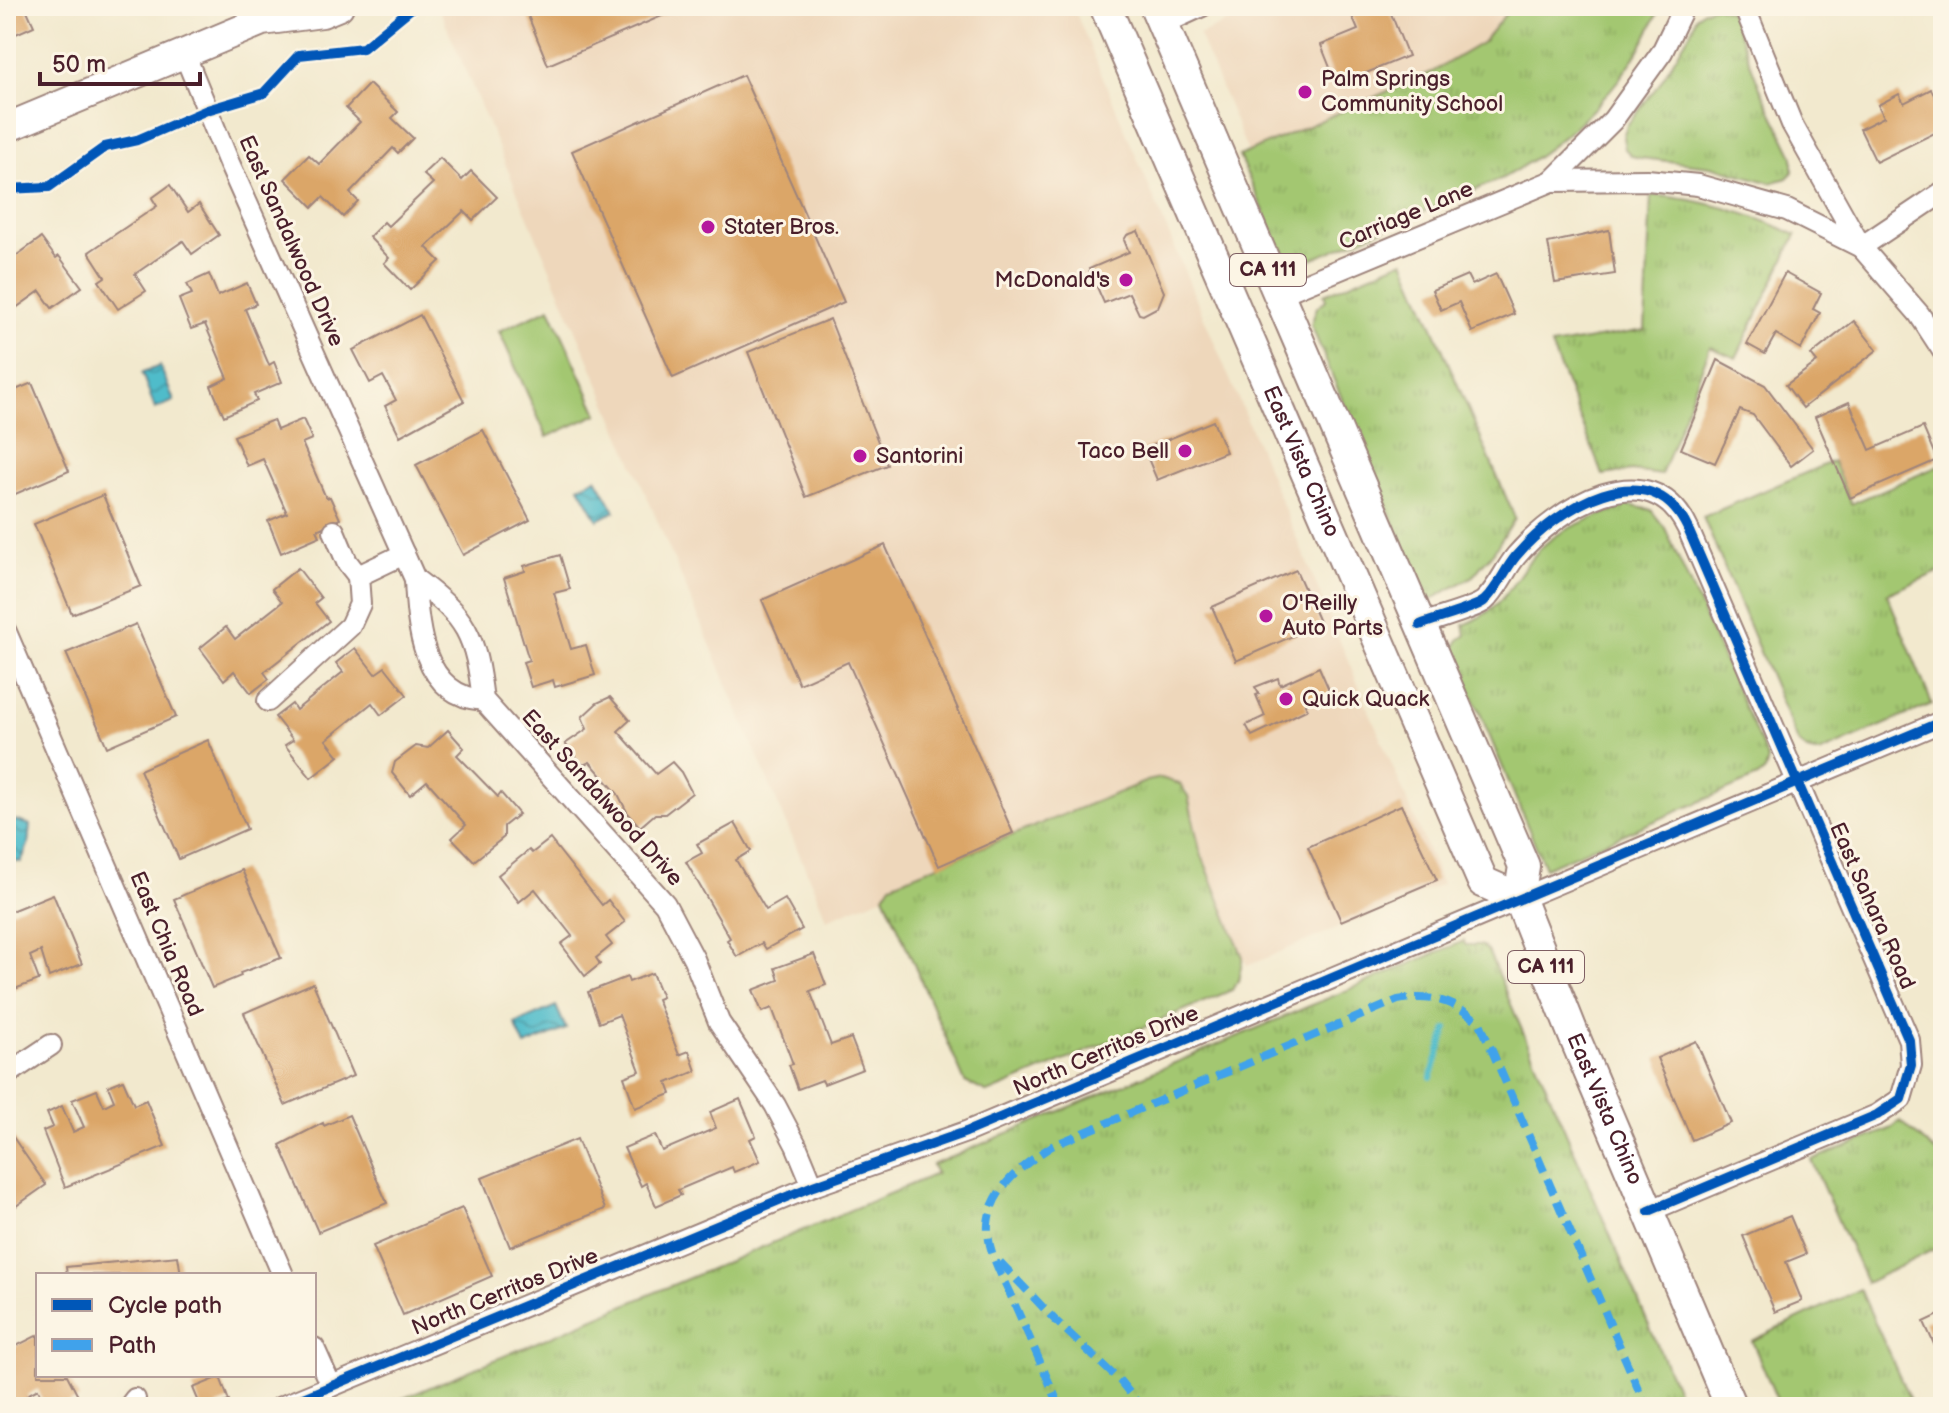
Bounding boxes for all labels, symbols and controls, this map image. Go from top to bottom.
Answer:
scale bar [40,36,200,86]
text: 50 m [52,50,106,79]
place label: Palm Springs Community School [1321,66,1503,118]
marker: Palm Springs Community School [1296,83,1314,101]
street label: East Sandalwood Drive [232,131,350,351]
street label: Carriage Lane [1335,176,1477,256]
place label: Stater Bros. [724,214,839,241]
marker: Stater Bros. [699,218,717,236]
road number: CA 111 [1230,254,1306,286]
place label: McDonald's [995,267,1110,294]
marker: McDonald's [1117,271,1135,289]
street label: East Vista Chino [1257,382,1346,541]
place label: Taco Bell [1078,438,1169,465]
marker: Taco Bell [1176,442,1194,460]
place label: Santorini [876,443,963,470]
marker: Santorini [851,447,869,465]
place label: O'Reilly Auto Parts [1282,590,1383,642]
marker: O'Reilly Auto Parts [1257,607,1275,625]
place label: Quick Quack [1302,686,1429,713]
marker: Quick Quack [1277,690,1295,708]
street label: East Sandalwood Drive [516,704,688,892]
street label: East Sahara Road [1823,818,1921,994]
street label: East Chia Road [123,867,209,1021]
road number: CA 111 [1508,951,1584,983]
street label: North Cerritos Drive [1009,1000,1203,1102]
street label: East Vista Chino [1561,1029,1649,1189]
street label: North Cerritos Drive [408,1242,602,1342]
legend [36,1273,316,1377]
text: Cycle path [108,1291,222,1320]
text: Path [108,1331,156,1360]

